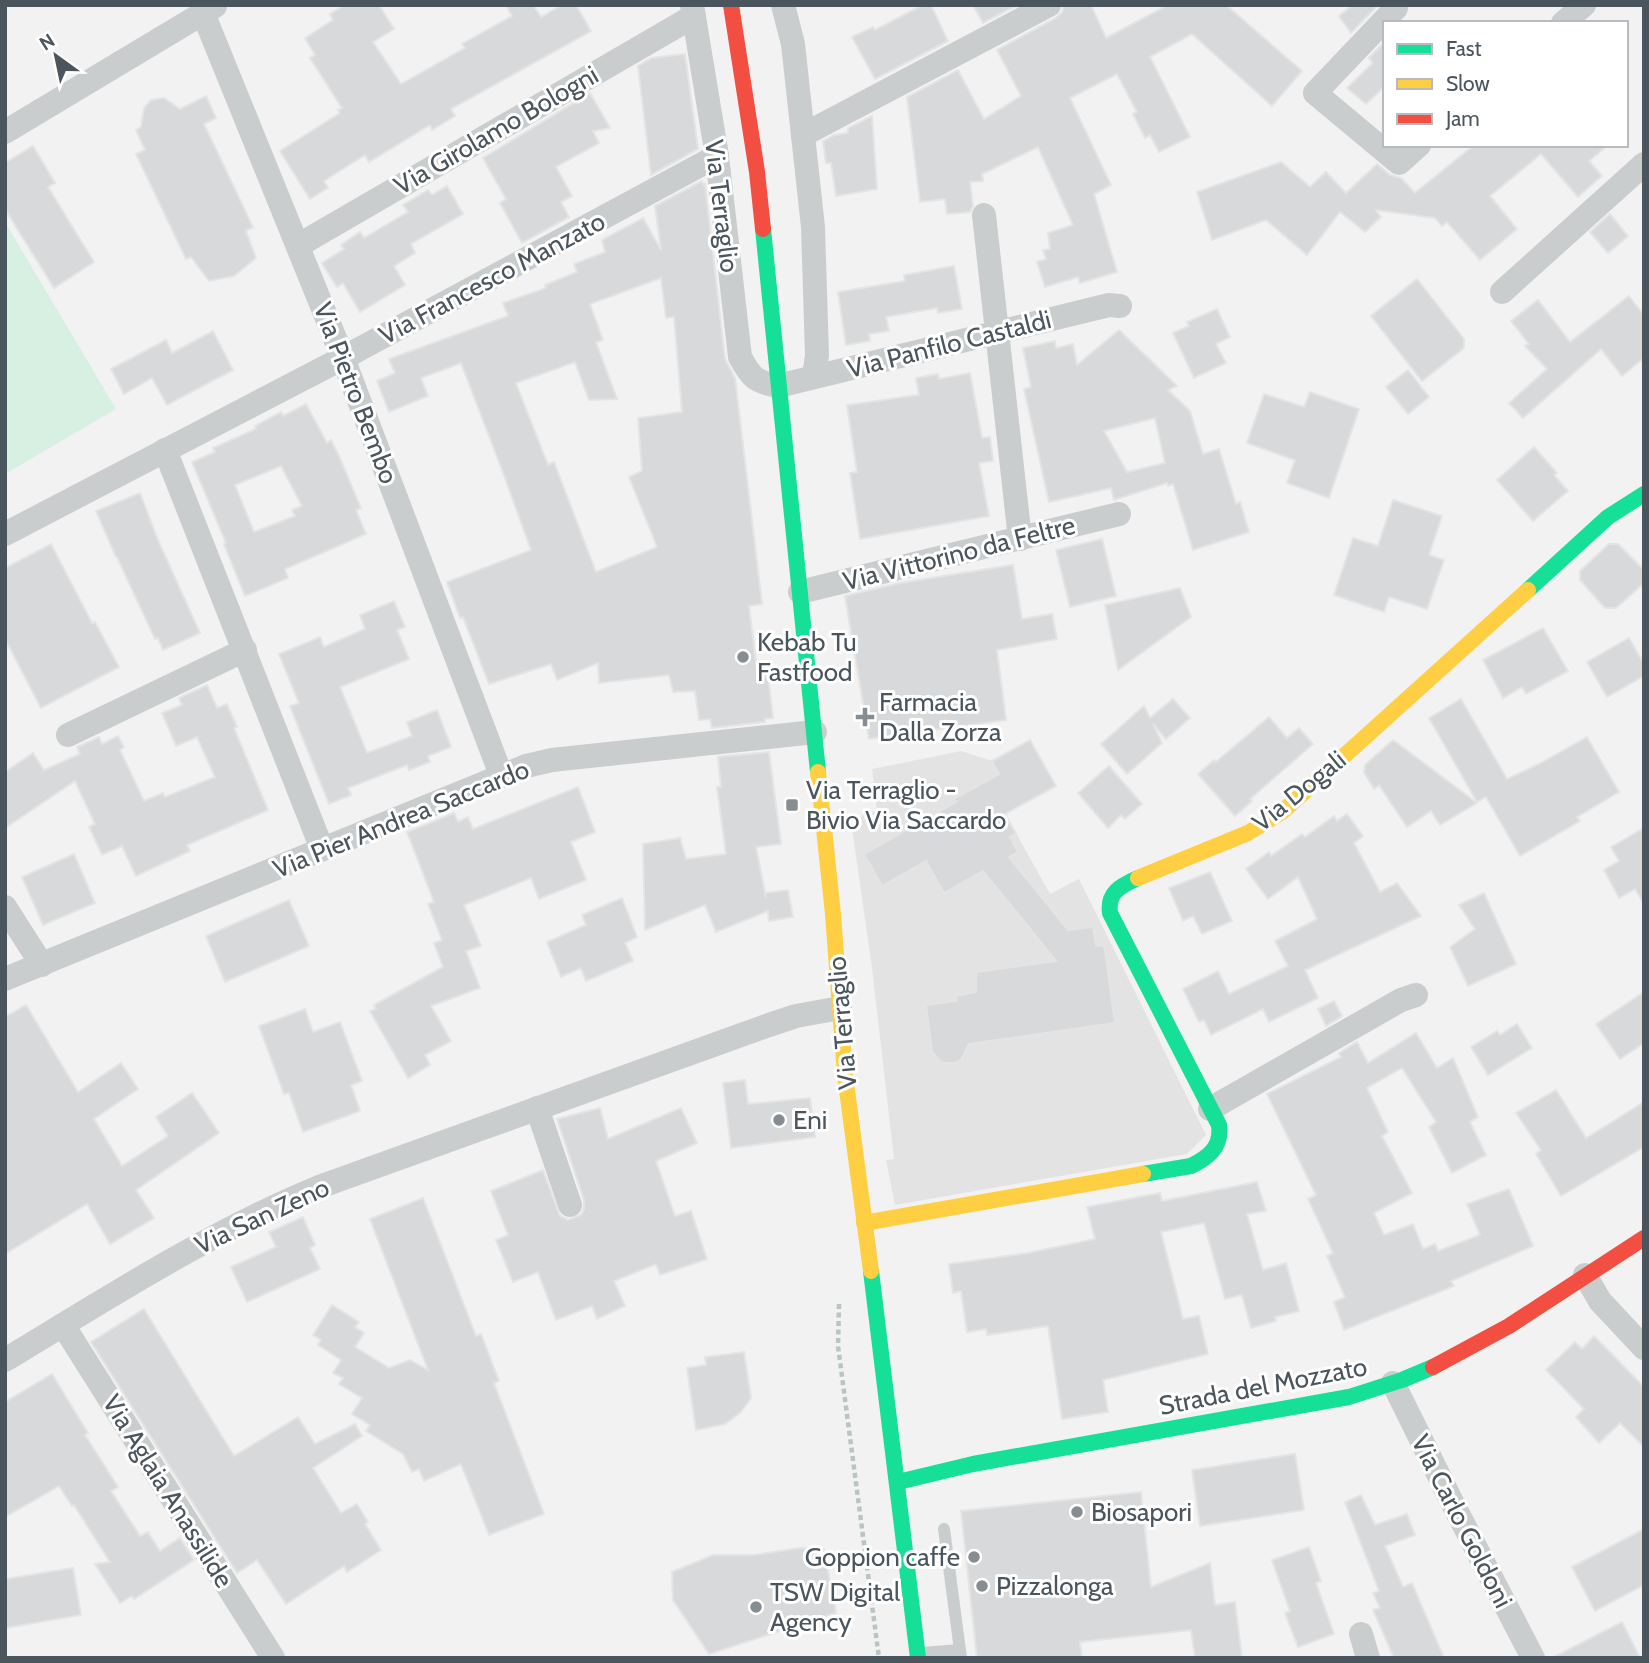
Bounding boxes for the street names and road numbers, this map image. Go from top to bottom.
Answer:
street label: Via Girolamo Bologni [388,59,604,201]
street label: Via Terraglio [698,138,746,274]
street label: Via Francesco Manzato [374,205,610,351]
street label: Via Pietro Bembo [307,298,405,488]
street label: Via Panfilo Castaldi [844,303,1054,385]
street label: Via Vittorino da Feltre [840,509,1078,597]
street label: Via Dogali [1246,744,1352,838]
street label: Via Pier Andrea Saccardo [268,753,534,885]
street label: Via Terraglio [820,955,864,1091]
street label: Via San Zeno [190,1171,334,1261]
street label: Strada del Mozzato [1156,1350,1370,1422]
street label: Via Aglaia Anassilide [96,1389,240,1593]
street label: Via Carlo Goldoni [1405,1429,1519,1613]

